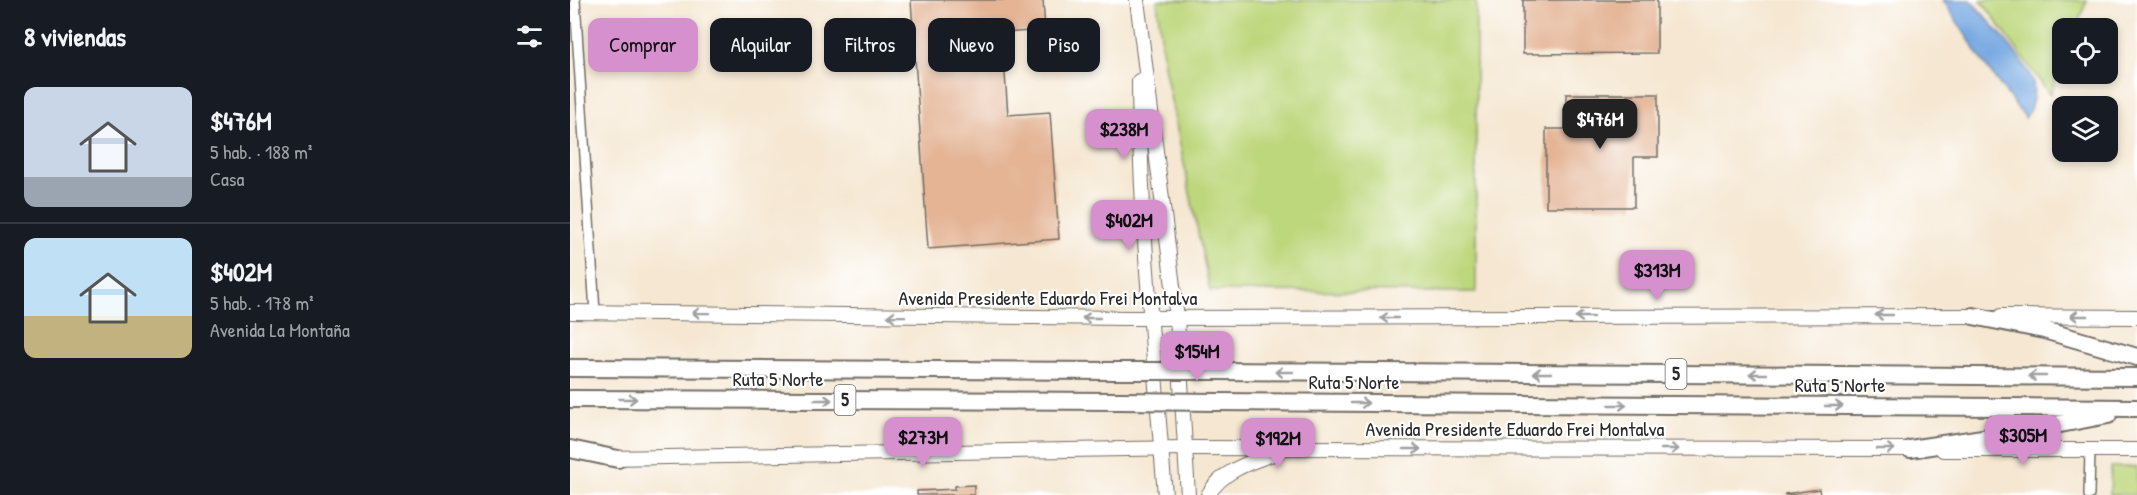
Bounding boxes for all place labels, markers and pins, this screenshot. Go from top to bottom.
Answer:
pin: $476M [1558,99,1642,150]
pin: $238M [1082,109,1166,160]
pin: $402M [1087,200,1171,251]
pin: $313M [1615,250,1699,301]
pin: $154M [1155,331,1239,382]
pin: $305M [1981,415,2065,466]
pin: $273M [881,417,965,468]
pin: $192M [1236,418,1320,469]

